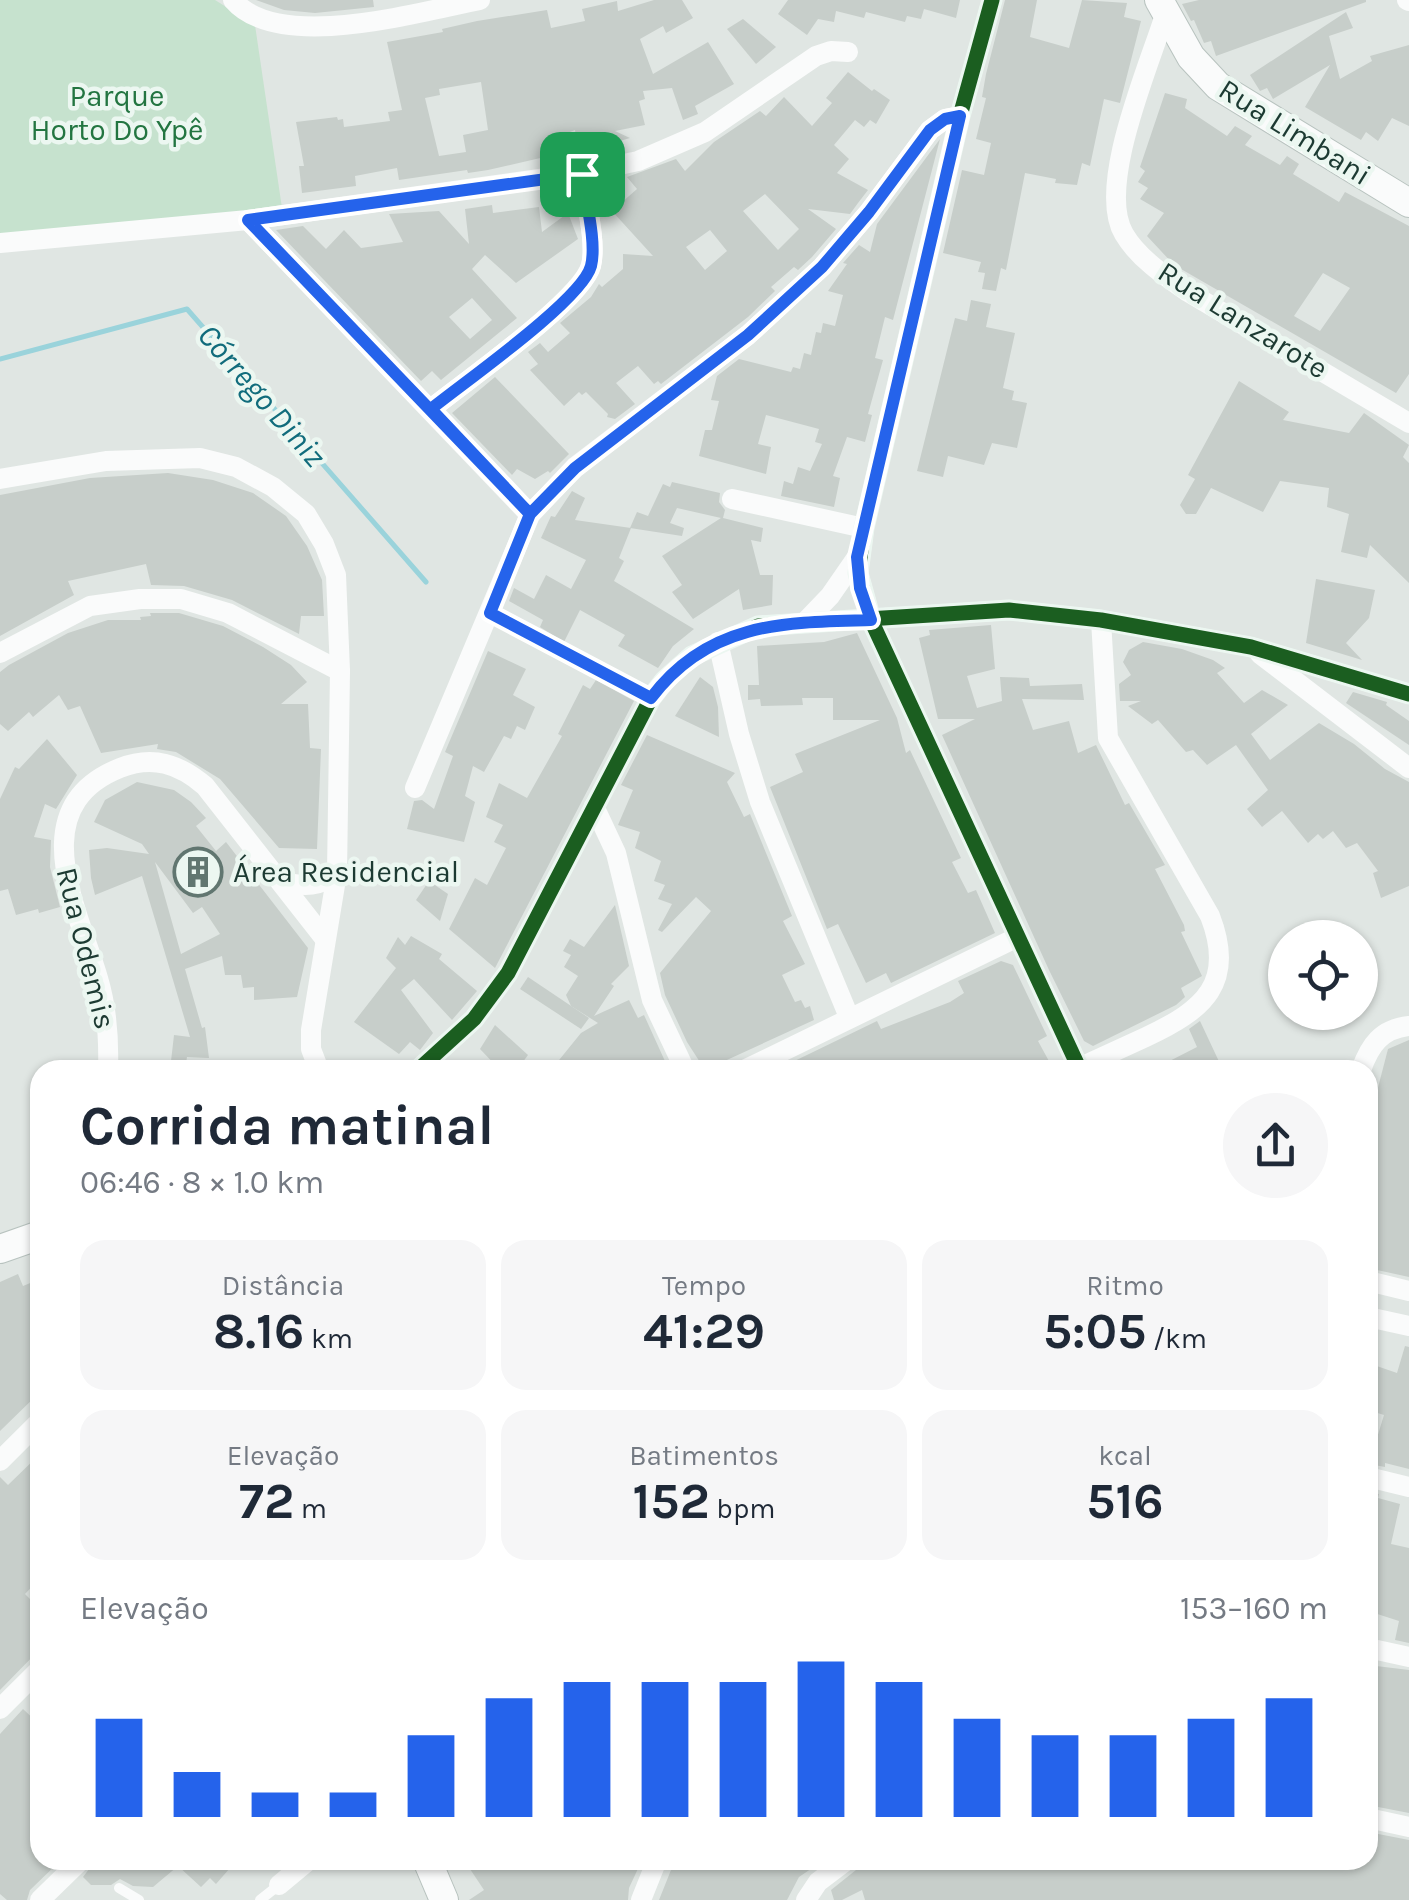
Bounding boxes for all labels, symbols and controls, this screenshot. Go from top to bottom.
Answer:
street label: Rua Limbani [1212,71,1378,193]
park label: Parque Horto Do Ypê [31,78,203,148]
pin [540,132,625,217]
icon: arrive [555,147,610,202]
street label: Rua Lanzarote [1151,253,1335,387]
water label: Córrego Diniz [190,317,334,474]
building icon: Área Residencial [172,846,224,898]
place label: Área Residencial [233,854,459,890]
street label: Rua Odemis [49,863,123,1033]
map controls [1268,920,1378,1030]
button: locate [1268,920,1378,1030]
button: share [1223,1093,1328,1198]
text: Corrida matinal [80,1094,494,1158]
text: 06:46 · 8 × 1.0 km [80,1164,324,1201]
text: Distância [222,1269,344,1302]
text: Tempo [662,1269,746,1302]
text: Ritmo [1086,1269,1164,1302]
text: 8.16 [213,1302,304,1361]
text: 41:29 [643,1302,765,1361]
text: 5:05 [1043,1302,1146,1361]
text: km [304,1322,353,1355]
text: /km [1146,1322,1207,1355]
text: Elevação [227,1439,339,1472]
text: Batimentos [629,1439,779,1472]
text: kcal [1098,1439,1152,1472]
text: 72 [239,1472,294,1531]
text: 152 [633,1472,710,1531]
text: 516 [1086,1472,1164,1531]
text: m [294,1492,327,1525]
text: bpm [710,1492,776,1525]
text: Elevação [80,1590,209,1627]
text: 153–160 m [1180,1590,1328,1627]

